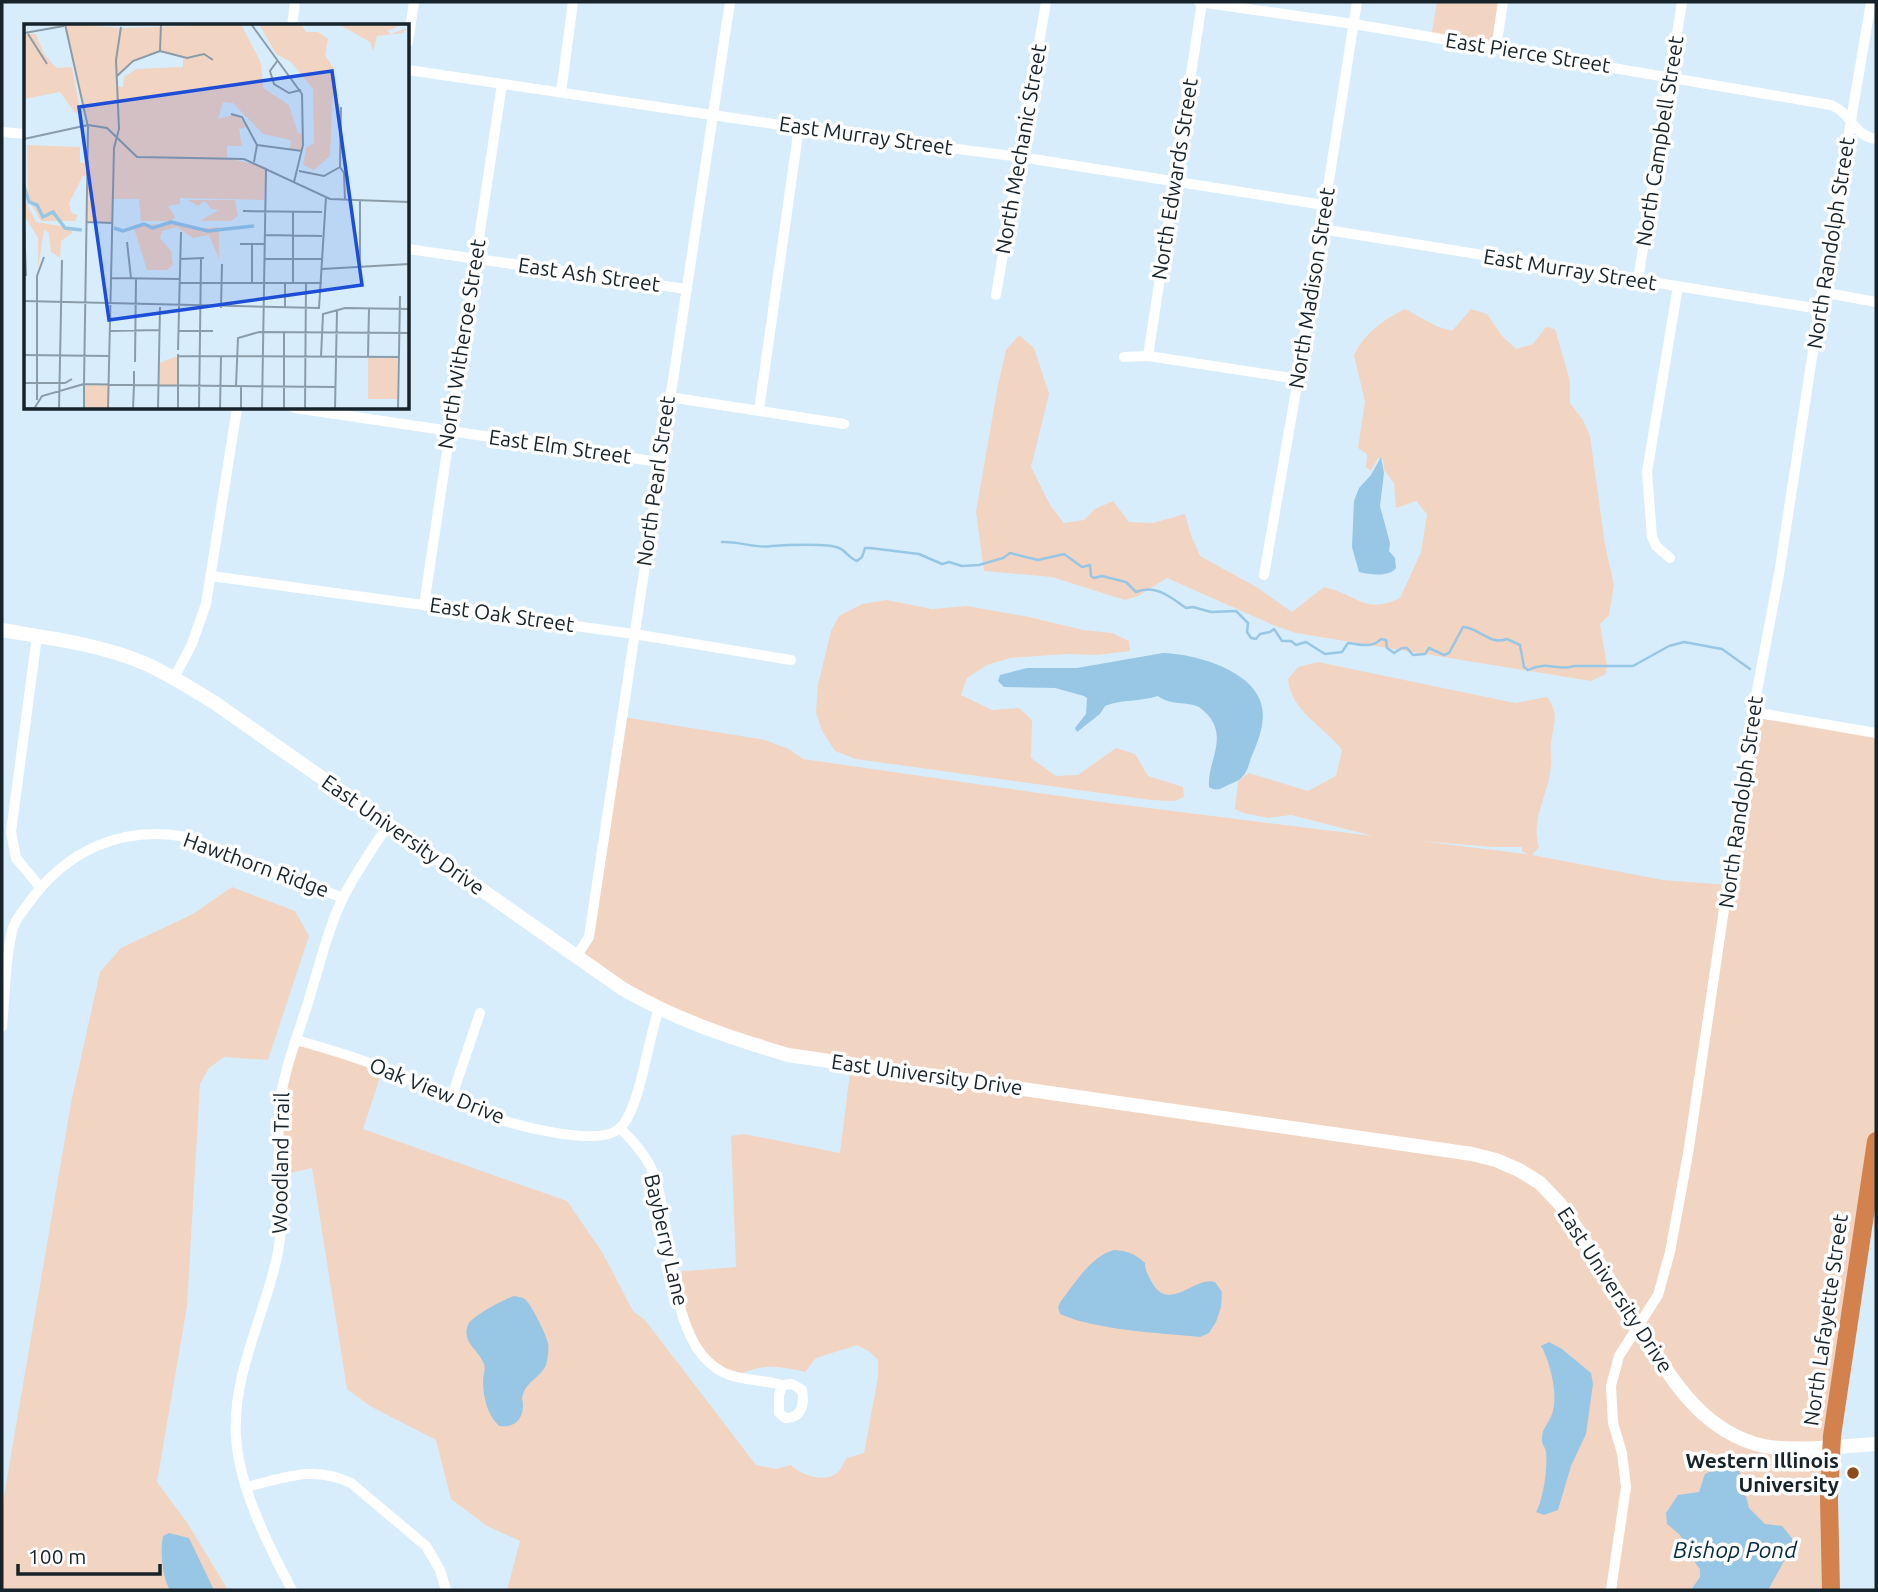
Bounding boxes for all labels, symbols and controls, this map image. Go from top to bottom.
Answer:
inset map [24,24,410,410]
street label: East Pierce Street [1444,27,1612,77]
street label: North Campbell Street [1631,34,1688,248]
street label: North Mechanic Street [990,42,1050,256]
street label: North Edwards Street [1146,76,1202,281]
street label: East Murray Street [778,111,955,159]
street label: North Randolph Street [1801,135,1859,350]
street label: North Madison Street [1283,185,1339,390]
street label: North Witheroe Street [433,237,489,451]
street label: East Murray Street [1482,243,1659,295]
street label: East Ash Street [517,252,662,296]
street label: North Pearl Street [631,394,679,568]
street label: East Elm Street [487,424,633,468]
street label: East Oak Street [428,592,576,636]
street label: North Randolph Street [1713,694,1767,909]
street label: East University Drive [318,769,489,899]
street label: Hawthorn Ridge [180,827,332,902]
street label: East University Drive [830,1049,1024,1099]
street label: Oak View Drive [366,1052,509,1128]
street label: Woodland Trail [267,1092,293,1234]
street label: Bayberry Lane [640,1172,694,1308]
street label: East University Drive [1553,1202,1678,1377]
street label: North Lafayette Street [1798,1212,1852,1427]
place label: Western Illinois University [1686,1448,1839,1496]
marker: Western Illinois University [1845,1465,1861,1481]
scale bar [18,1532,159,1576]
water label: Bishop Pond [1673,1537,1798,1562]
text: 100 m [28,1544,86,1568]

